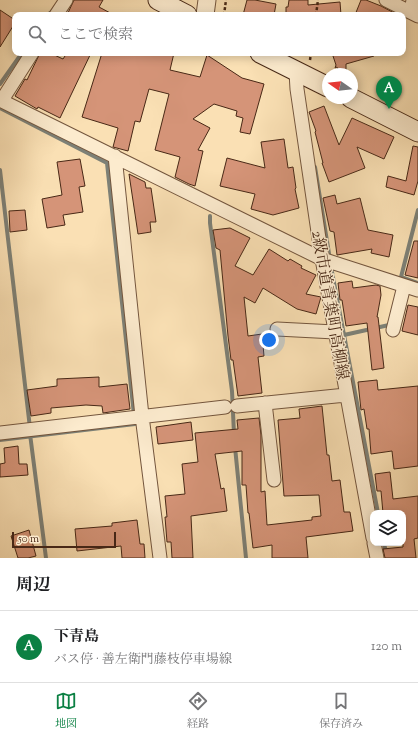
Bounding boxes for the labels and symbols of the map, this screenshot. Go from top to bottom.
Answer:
north arrow [322,68,358,104]
pin: A [376,76,402,109]
street label: 2級市道青葉町高柳線 [304,229,353,382]
your location [259,330,279,350]
scale bar [12,530,116,549]

